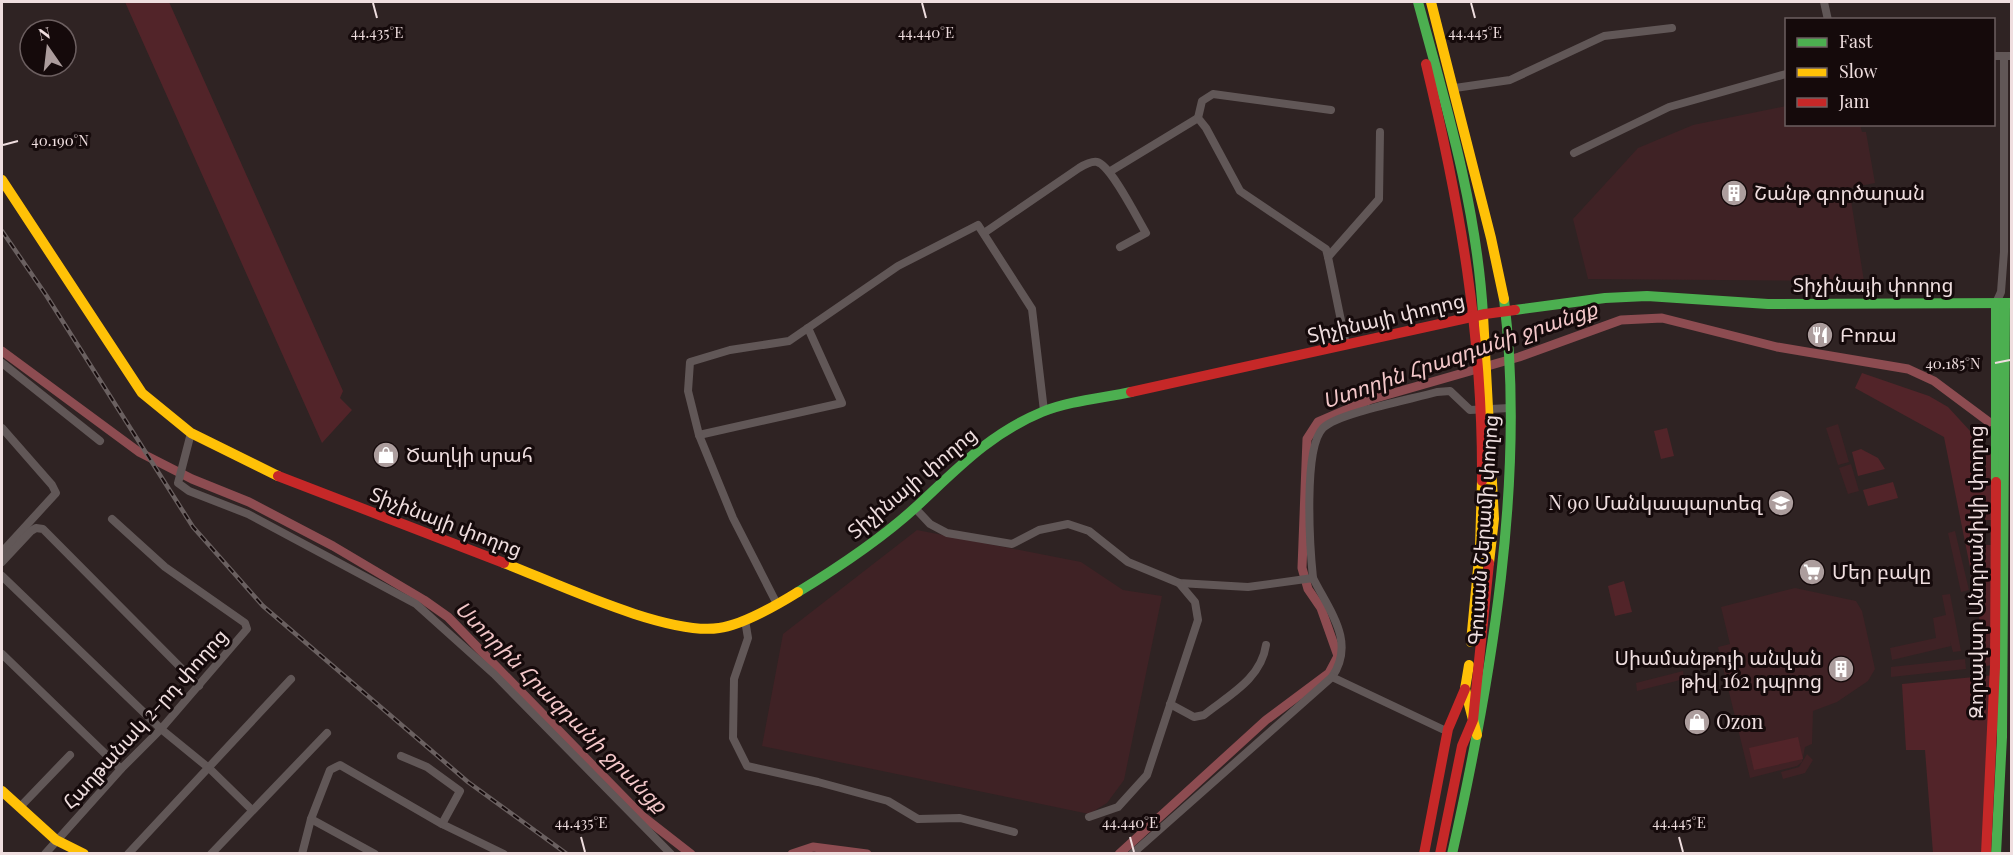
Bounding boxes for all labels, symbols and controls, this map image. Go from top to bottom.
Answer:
north arrow [18,18,78,78]
legend [1785,18,1995,126]
text: N [36,21,53,45]
text: 44.435°E [351,22,403,42]
text: 44.440°E [898,22,954,42]
text: 44.445°E [1448,22,1502,42]
text: Fast [1839,29,1873,53]
text: Slow [1839,59,1877,83]
text: Jam [1838,89,1869,113]
text: 40.190°N [31,130,89,150]
building icon: Շանթ գործարան [1719,178,1749,208]
place label: Շանթ գործարան [1754,178,1925,205]
street label: Տիչինայի փողոց [1793,270,1953,297]
street label: Տիչինայի փողոց [1304,285,1467,348]
water label: Ստորին Հրազդանի ջրանցք [1318,292,1602,414]
restaurant icon: Բոռա [1805,320,1835,350]
place label: Բոռա [1840,320,1897,347]
text: 40.185°N [1925,353,1981,373]
street label: Գուսան Շերամի փողոց [1460,414,1503,646]
street label: Տիչինայի փողոց [841,420,981,544]
street label: Զորավար Անդրանիկի փողոց [1961,425,1988,719]
shop icon: Ծաղկի սրահ [371,440,401,470]
place label: Ծաղկի սրահ [406,440,533,467]
street label: Տիչինայի փողոց [367,479,526,562]
place label: N 90 Մանկապարտեզ [1548,488,1763,515]
school or university icon: N 90 Մանկապարտեզ [1766,488,1796,518]
supermarket icon: Մեր բակը [1797,557,1827,587]
place label: Մեր բակը [1832,557,1931,584]
water label: Ստորին Հրազդանի ջրանցք [450,593,676,819]
street label: Հաղթանակ 2-րդ փողոց [55,622,232,814]
place label: Սիամանթոյի անվան թիվ 162 դպրոց [1615,643,1822,693]
building icon: Սիամանթոյի անվան թիվ 162 դպրոց [1826,654,1856,684]
shop icon: Ozon [1682,707,1712,737]
place label: Ozon [1716,707,1763,734]
text: 44.435°E [555,812,607,832]
text: 44.440°E [1102,812,1158,832]
text: 44.445°E [1652,812,1706,832]

